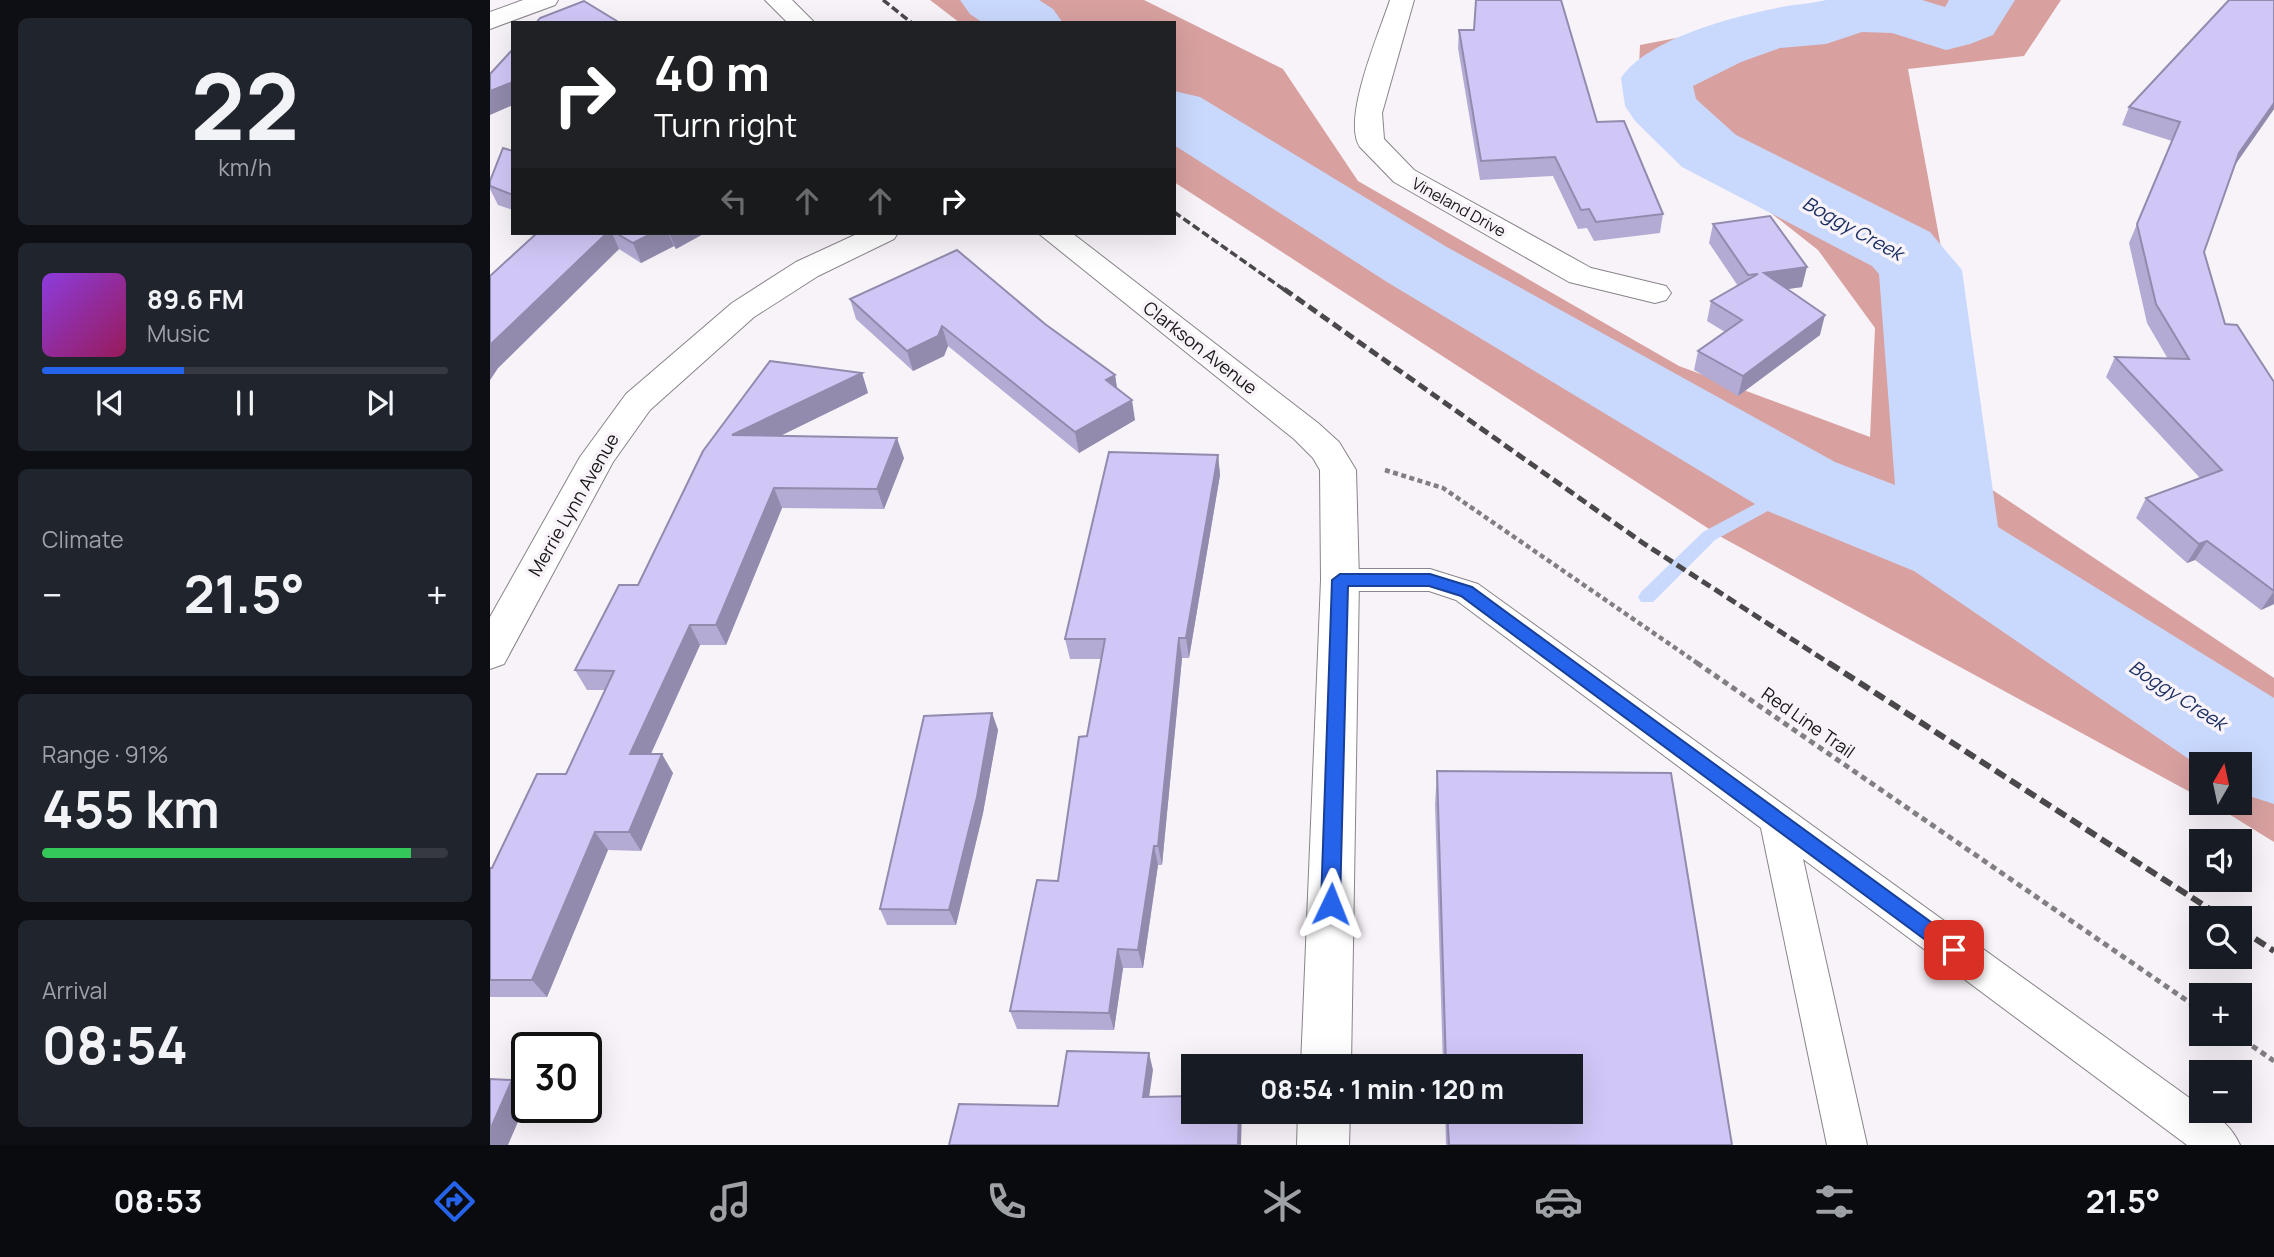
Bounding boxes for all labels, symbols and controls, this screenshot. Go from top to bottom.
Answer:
text: 40 m [654,39,770,106]
text: 22 [191,43,299,167]
icon: right [539,49,630,140]
text: Turn right [654,103,797,147]
text: km/h [218,151,272,183]
street label: Vineland Drive [1408,172,1510,242]
icon: left [715,182,753,220]
icon: ahead [788,182,826,220]
icon: ahead [861,182,899,220]
icon: right [934,182,972,220]
water label: Boggy Creek [1798,190,1910,268]
text: 89.6 FM [147,281,244,317]
street label: Clarkson Avenue [1139,295,1263,399]
text: Music [147,317,210,349]
icon: previous [91,384,129,422]
icon: pause [226,384,264,422]
icon: next [361,384,399,422]
street label: Merrie Lynn Avenue [522,429,624,580]
text: Climate [42,523,124,555]
text: 21.5° [184,558,305,629]
text: − [42,568,63,620]
text: + [426,568,448,620]
water label: Boggy Creek [2124,654,2234,738]
street label: Red Line Trail [1757,681,1860,763]
text: Range · 91% [42,738,168,770]
north arrow [2189,752,2252,816]
map controls [2189,752,2252,1123]
text: 455 km [42,773,220,844]
button: sound [2189,829,2252,892]
position arrow [1294,867,1368,941]
button: search [2189,906,2252,969]
pin [1924,920,1984,980]
icon: arrive [1935,931,1973,969]
text: Arrival [42,974,108,1006]
button: + [2189,983,2252,1046]
text: 08:54 [42,1009,188,1080]
speed limit sign: 30 [511,1032,602,1123]
button: − [2189,1060,2252,1123]
text: 08:54 · 1 min · 120 m [1260,1071,1504,1107]
icon: directions [430,1177,479,1226]
icon: music [706,1177,755,1226]
icon: phone [982,1177,1031,1226]
icon: climate [1258,1177,1307,1226]
icon: car [1534,1177,1583,1226]
icon: filters [1810,1177,1859,1226]
text: 08:53 [114,1179,203,1223]
text: 21.5° [2086,1179,2160,1223]

